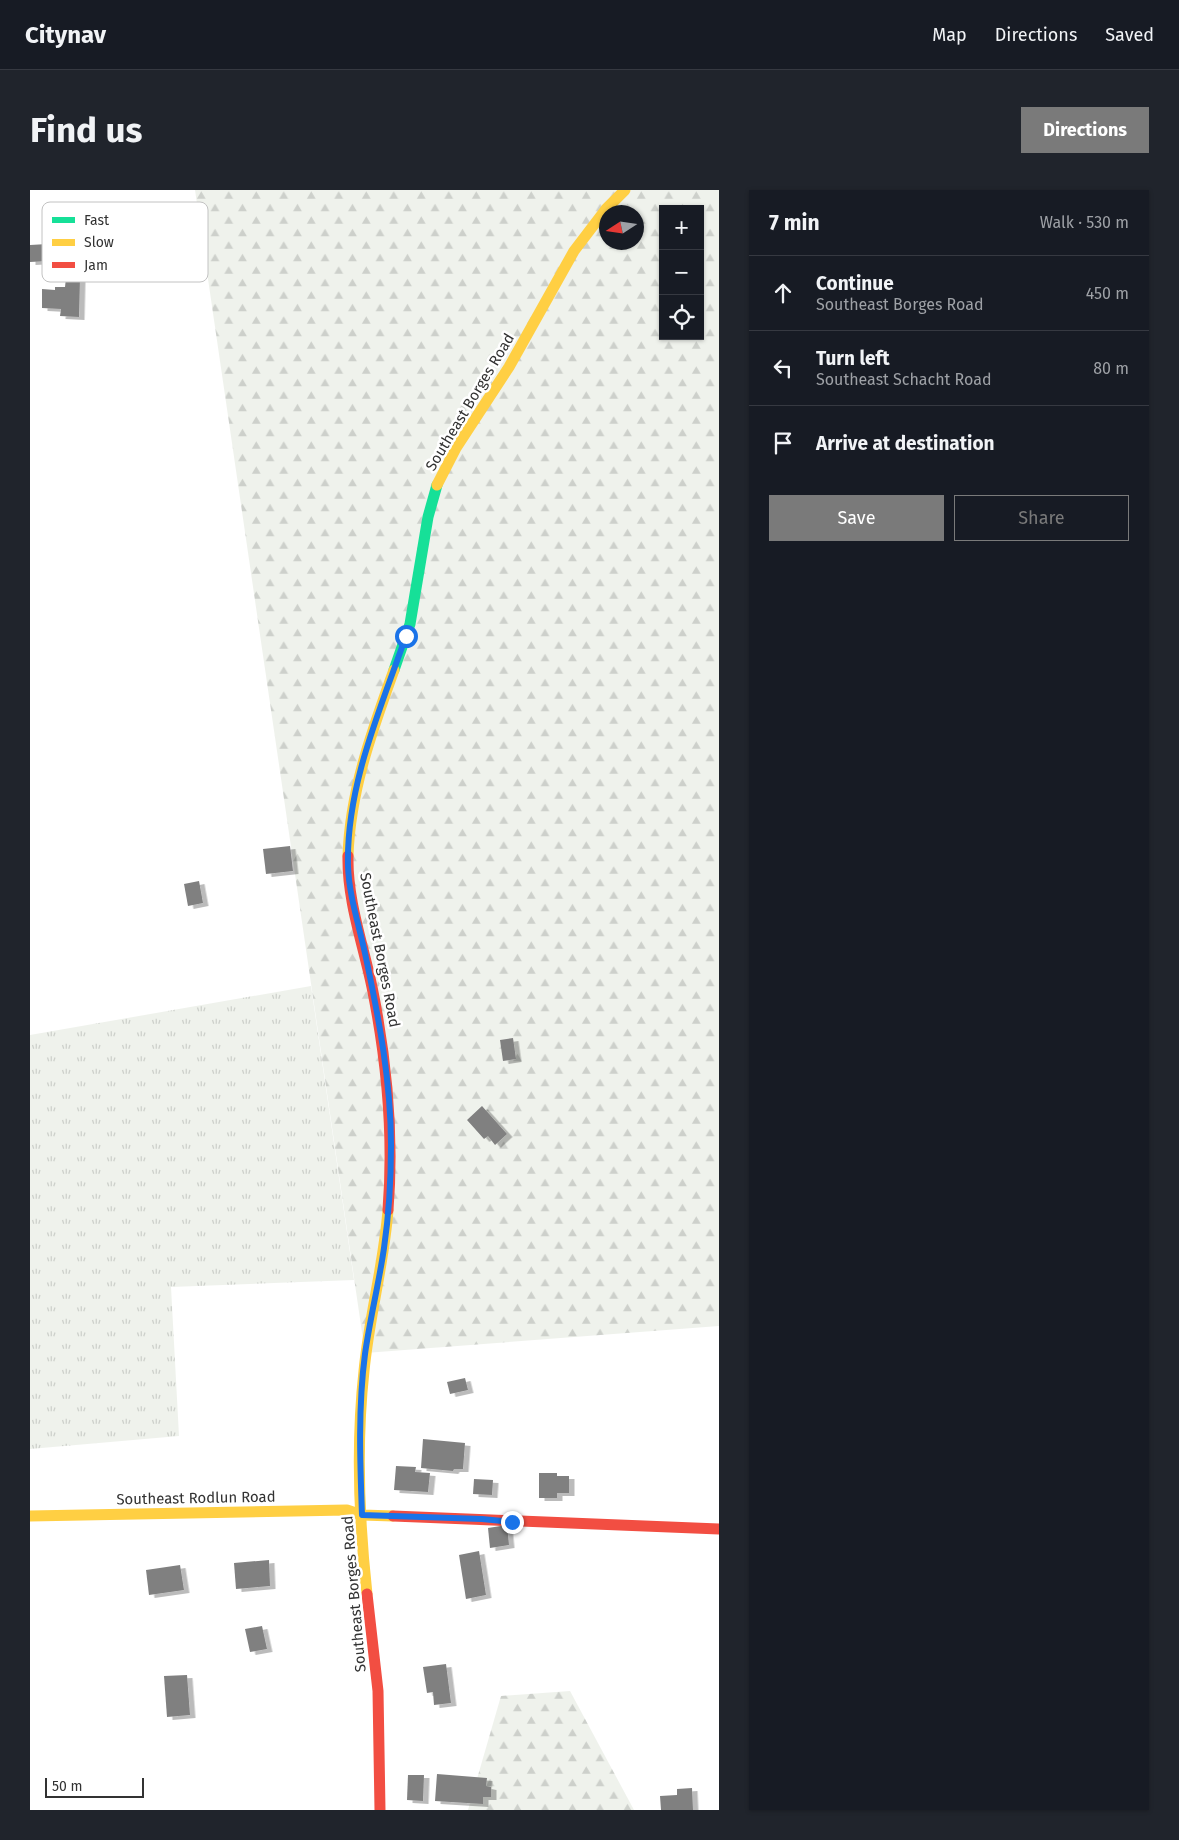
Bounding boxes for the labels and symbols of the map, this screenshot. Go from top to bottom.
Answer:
legend [42,202,208,282]
north arrow [599,205,644,250]
text: Fast [84,212,110,229]
text: Slow [84,234,114,251]
text: Jam [84,257,108,274]
street label: Southeast Borges Road [422,330,518,474]
route start [395,625,418,648]
street label: Southeast Borges Road [356,871,404,1029]
street label: Southeast Rodlun Road [116,1488,276,1508]
route end [501,1511,524,1534]
street label: Southeast Borges Road [338,1515,370,1673]
scale bar [45,1775,144,1798]

